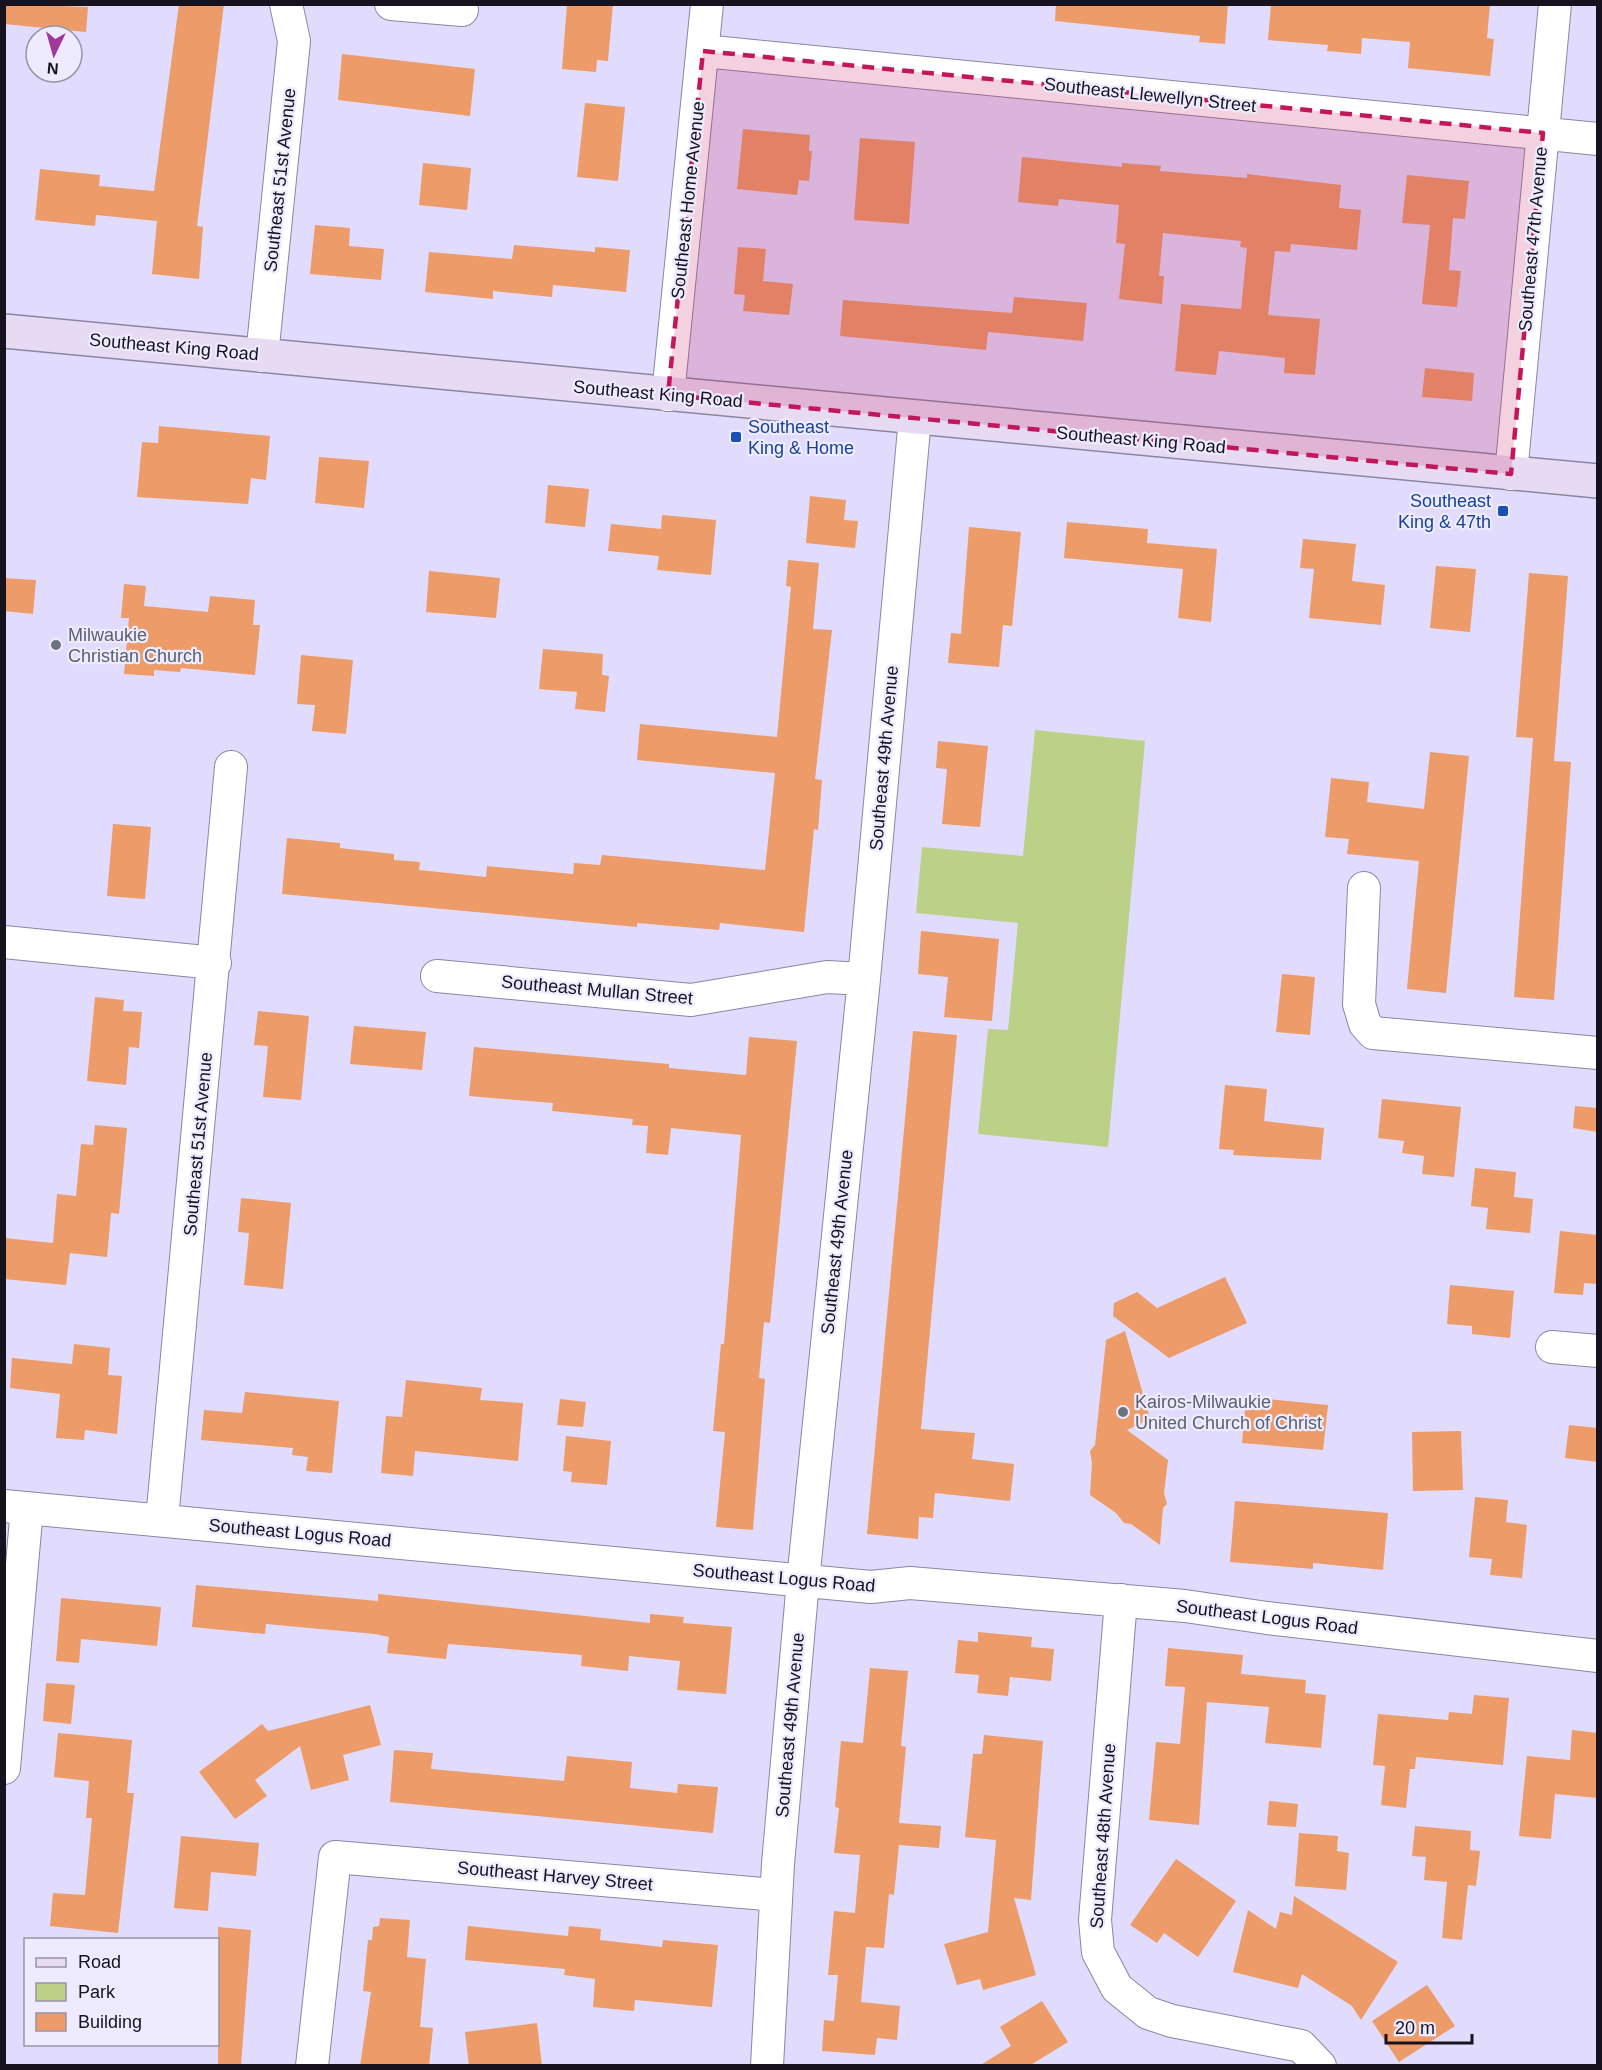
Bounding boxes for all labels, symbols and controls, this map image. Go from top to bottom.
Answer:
north arrow [24,24,84,84]
text: N [46,59,59,77]
street label: Southeast Llewellyn Street [1043,74,1257,116]
street label: Southeast 51st Avenue [260,87,300,273]
street label: Southeast Home Avenue [668,100,708,300]
street label: Southeast 47th Avenue [1515,146,1551,332]
street label: Southeast King Road [88,330,260,364]
street label: Southeast King Road [572,377,744,411]
place label: Southeast King & Home [748,417,854,458]
street label: Southeast King Road [1055,423,1227,457]
marker: Southeast King & Home [729,430,743,444]
place label: Southeast King & 47th [1398,491,1491,532]
marker: Southeast King & 47th [1496,504,1510,518]
place label: Milwaukie Christian Church [68,625,202,666]
marker: Milwaukie Christian Church [49,638,63,652]
street label: Southeast 49th Avenue [866,665,902,851]
street label: Southeast Mullan Street [500,972,694,1008]
street label: Southeast 51st Avenue [180,1051,216,1237]
street label: Southeast 49th Avenue [817,1149,857,1335]
place label: Kairos-Milwaukie United Church of Christ [1135,1392,1322,1433]
marker: Kairos-Milwaukie United Church of Christ [1116,1405,1130,1419]
street label: Southeast Logus Road [208,1515,392,1551]
street label: Southeast Logus Road [692,1560,876,1596]
street label: Southeast Logus Road [1175,1596,1359,1638]
street label: Southeast 49th Avenue [772,1632,808,1818]
street label: Southeast 48th Avenue [1087,1743,1119,1929]
street label: Southeast Harvey Street [456,1857,654,1895]
legend [24,1938,219,2046]
text: Road [78,1952,121,1972]
text: Park [78,1982,116,2002]
scale bar [1386,2007,1472,2045]
text: Building [78,2012,142,2032]
text: 20 m [1395,2018,1435,2038]

